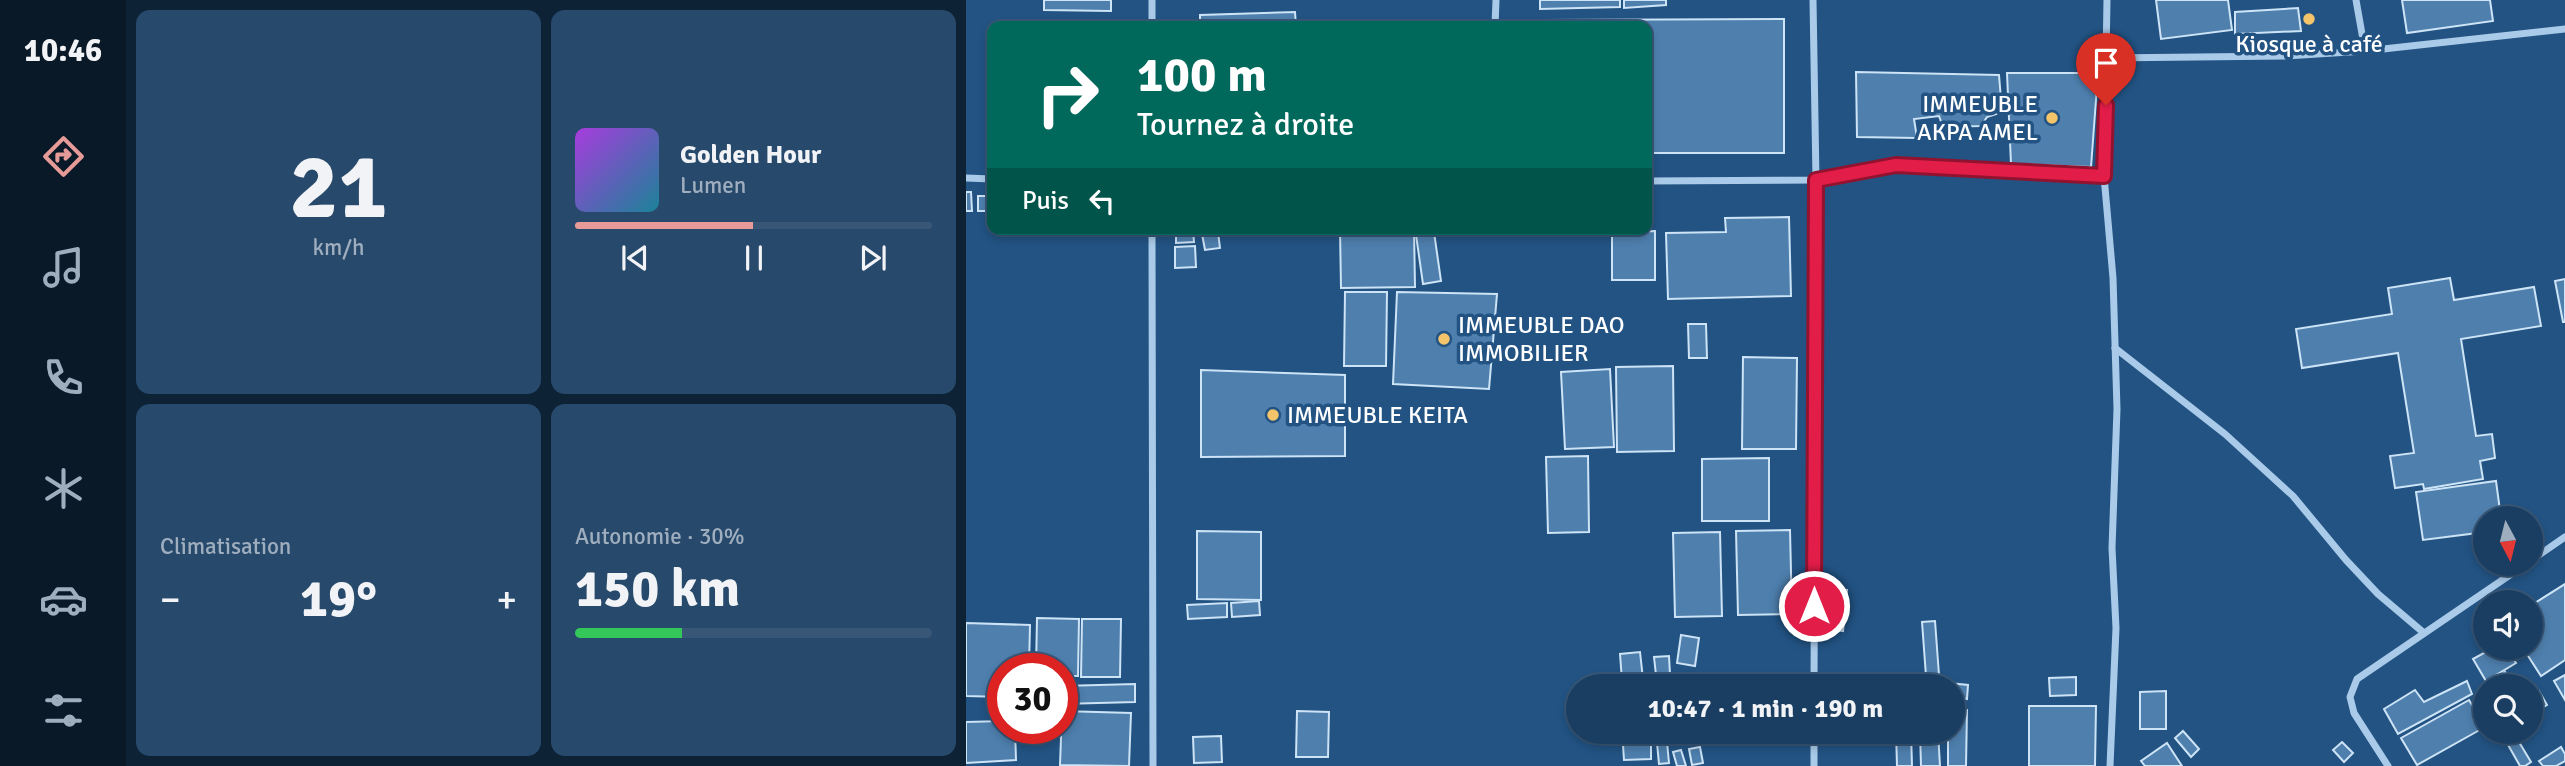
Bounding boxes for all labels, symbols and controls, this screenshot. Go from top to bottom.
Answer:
marker: Kiosque à café [2301,11,2317,27]
place label: Kiosque à café [2235,29,2383,59]
text: 10:46 [24,31,102,70]
pin [2076,33,2136,105]
icon: arrive [2087,44,2125,82]
text: 100 m [1137,45,1267,105]
icon: right [1022,49,1113,140]
place label: IMMEUBLE AKPA AMEL [1917,89,2038,147]
text: Tournez à droite [1137,105,1354,144]
marker: IMMEUBLE AKPA AMEL [2044,110,2060,126]
text: 21 [289,131,388,244]
icon: directions [39,132,88,181]
text: Golden Hour [680,139,821,171]
text: Lumen [680,171,746,200]
icon: left [1083,182,1121,220]
text: Puis [1022,185,1069,217]
text: km/h [312,233,365,262]
icon: previous [616,239,654,277]
icon: pause [735,239,773,277]
icon: next [854,239,892,277]
icon: music [39,243,88,292]
place label: IMMEUBLE DAO IMMOBILIER [1458,310,1625,368]
marker: IMMEUBLE DAO IMMOBILIER [1436,331,1452,347]
icon: phone [39,353,88,402]
place label: IMMEUBLE KEITA [1287,400,1468,430]
marker: IMMEUBLE KEITA [1265,407,1281,423]
icon: climate [39,464,88,513]
north arrow [2473,506,2543,576]
map controls [2473,506,2543,744]
text: Autonomie · 30% [575,522,745,551]
text: Climatisation [160,532,291,561]
text: 150 km [575,557,740,621]
text: 19° [300,567,377,631]
position arrow [1777,569,1851,643]
icon: car [39,575,88,624]
text: − [160,576,181,623]
text: + [496,576,517,623]
button: sound [2473,590,2543,660]
speed limit sign: 30 [987,653,1078,744]
button: search [2473,674,2543,744]
icon: filters [39,686,88,735]
text: 10:47 · 1 min · 190 m [1648,693,1883,725]

